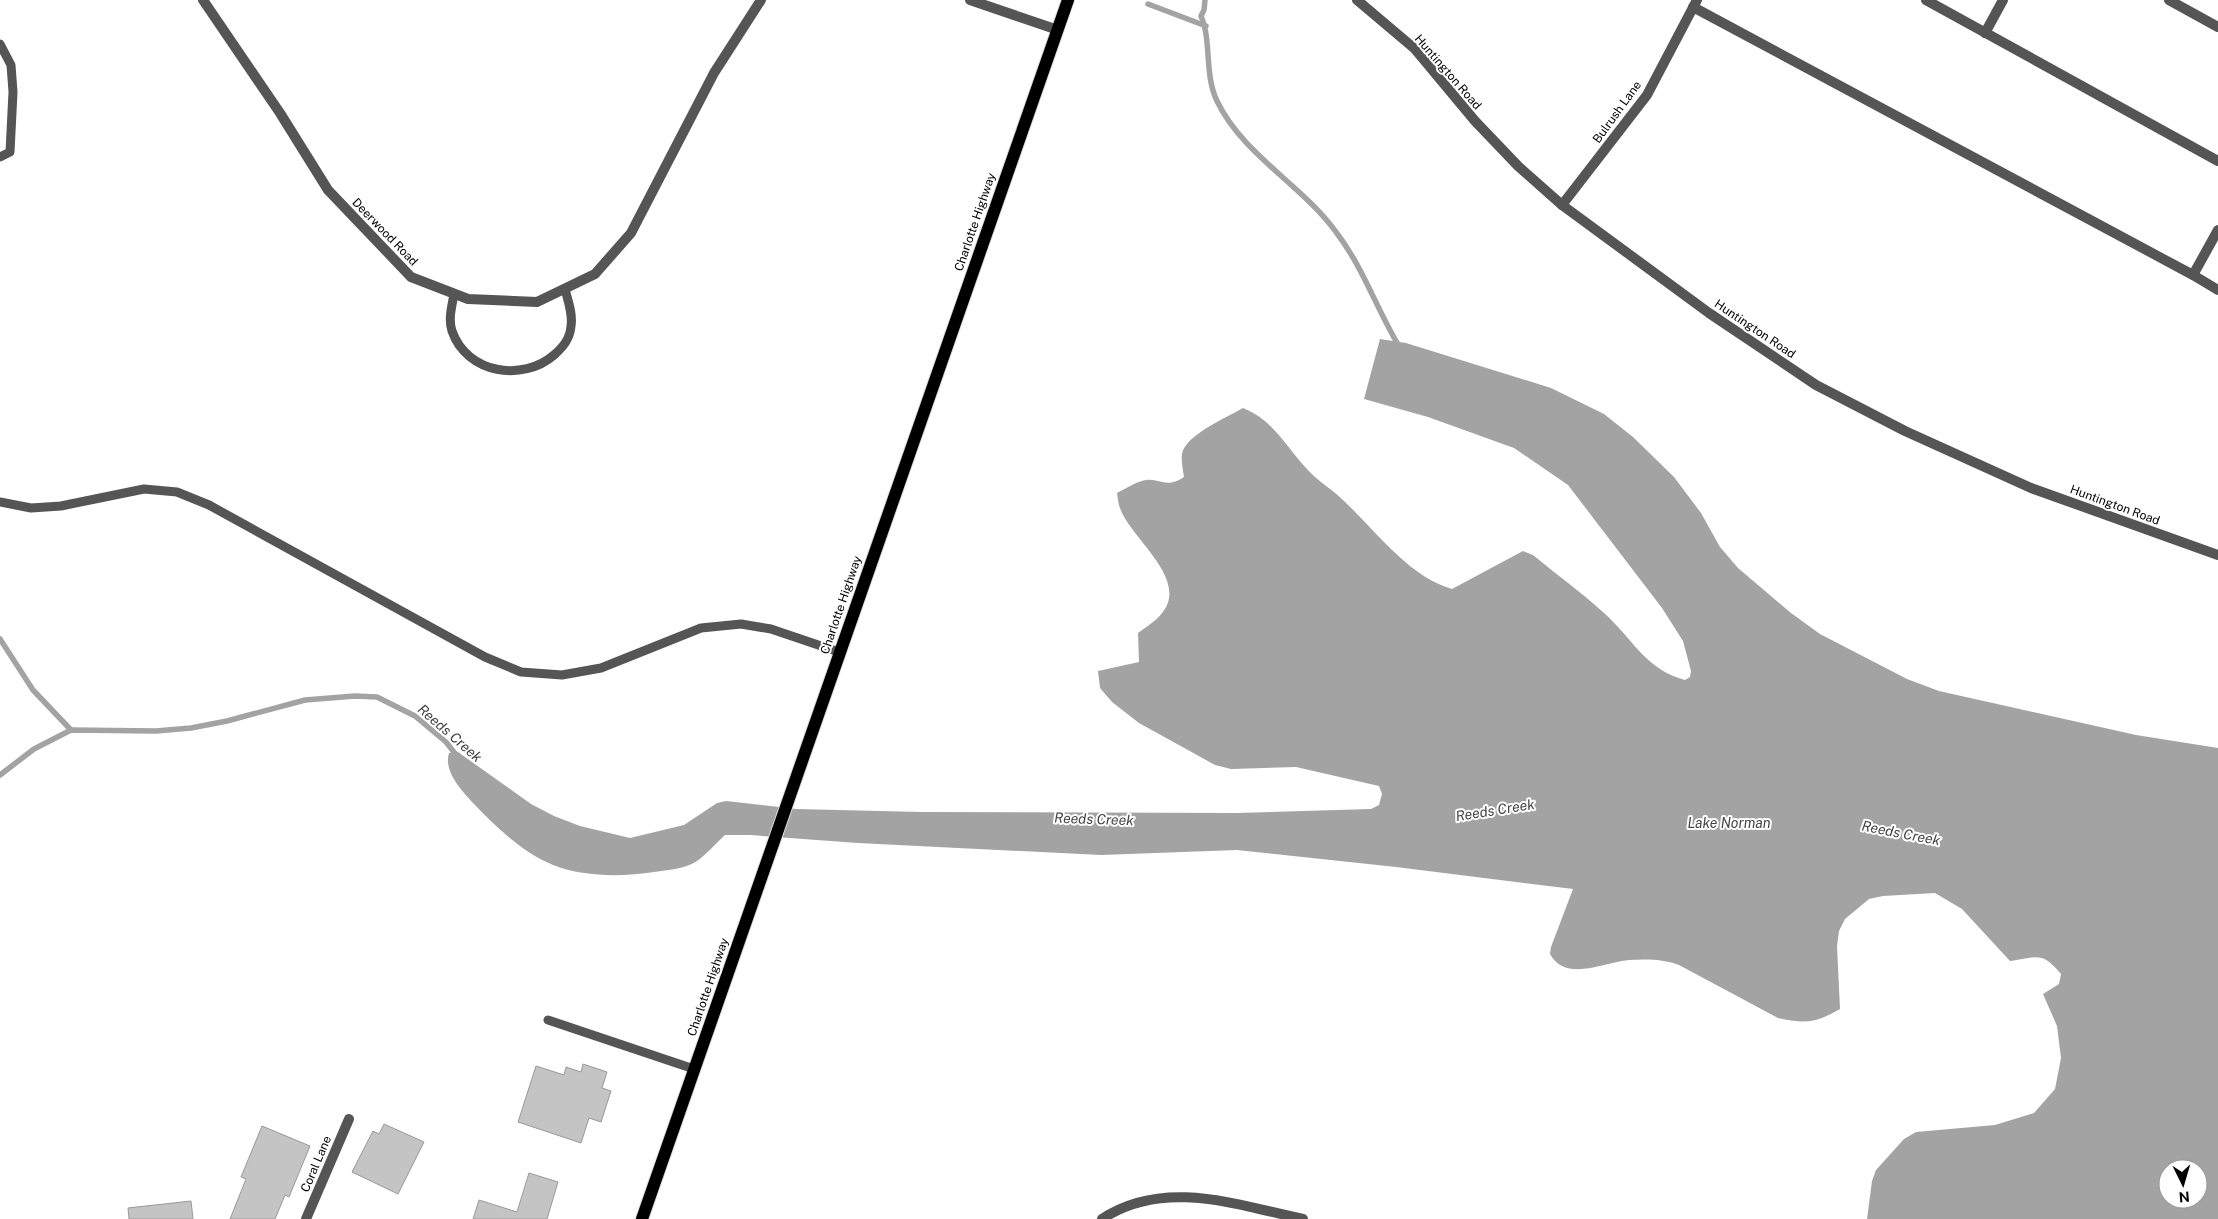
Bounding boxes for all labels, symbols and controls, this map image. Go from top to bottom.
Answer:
street label: Huntington Road [1412,32,1484,112]
street label: Bulrush Lane [1590,78,1644,146]
street label: Charlotte Highway [952,171,999,273]
street label: Deerwood Road [349,195,421,269]
street label: Huntington Road [1712,297,1798,361]
street label: Huntington Road [2068,482,2162,528]
street label: Charlotte Highway [818,554,865,656]
water label: Reeds Creek [415,701,486,765]
water label: Reeds Creek [1454,796,1536,824]
water label: Reeds Creek [1054,810,1135,828]
water label: Lake Norman [1687,815,1771,831]
water label: Reeds Creek [1860,818,1942,849]
street label: Charlotte Highway [685,936,732,1038]
street label: Coral Lane [298,1134,334,1194]
north arrow [2158,1159,2208,1209]
text: N [2178,1189,2190,1205]

